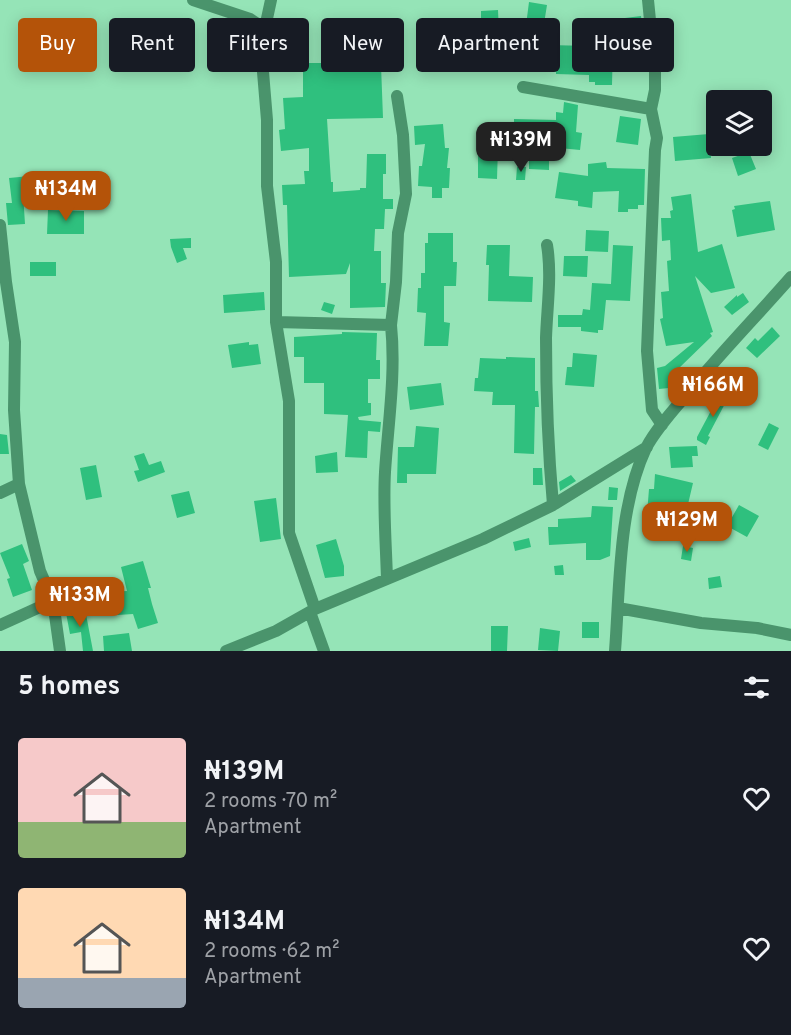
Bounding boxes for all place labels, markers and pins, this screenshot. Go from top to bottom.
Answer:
pin: ₦139M [479,122,563,173]
pin: ₦134M [24,171,108,222]
pin: ₦166M [671,367,755,418]
pin: ₦129M [645,502,729,553]
pin: ₦133M [38,577,122,628]

